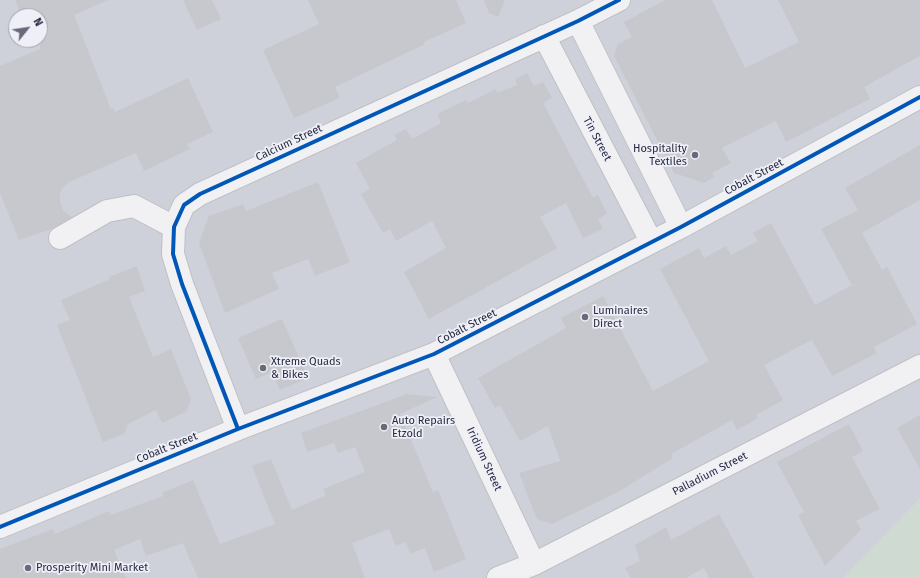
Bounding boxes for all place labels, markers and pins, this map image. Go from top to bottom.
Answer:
place label: Hospitality Textiles [633,142,687,168]
marker: Hospitality Textiles [690,150,700,160]
place label: Luminaires Direct [593,304,648,330]
marker: Luminaires Direct [580,312,590,322]
place label: Xtreme Quads & Bikes [271,355,341,381]
marker: Xtreme Quads & Bikes [258,363,268,373]
place label: Auto Repairs Etzold [392,414,455,440]
marker: Auto Repairs Etzold [379,422,389,432]
place label: Prosperity Mini Market [36,561,148,575]
marker: Prosperity Mini Market [23,563,33,573]

